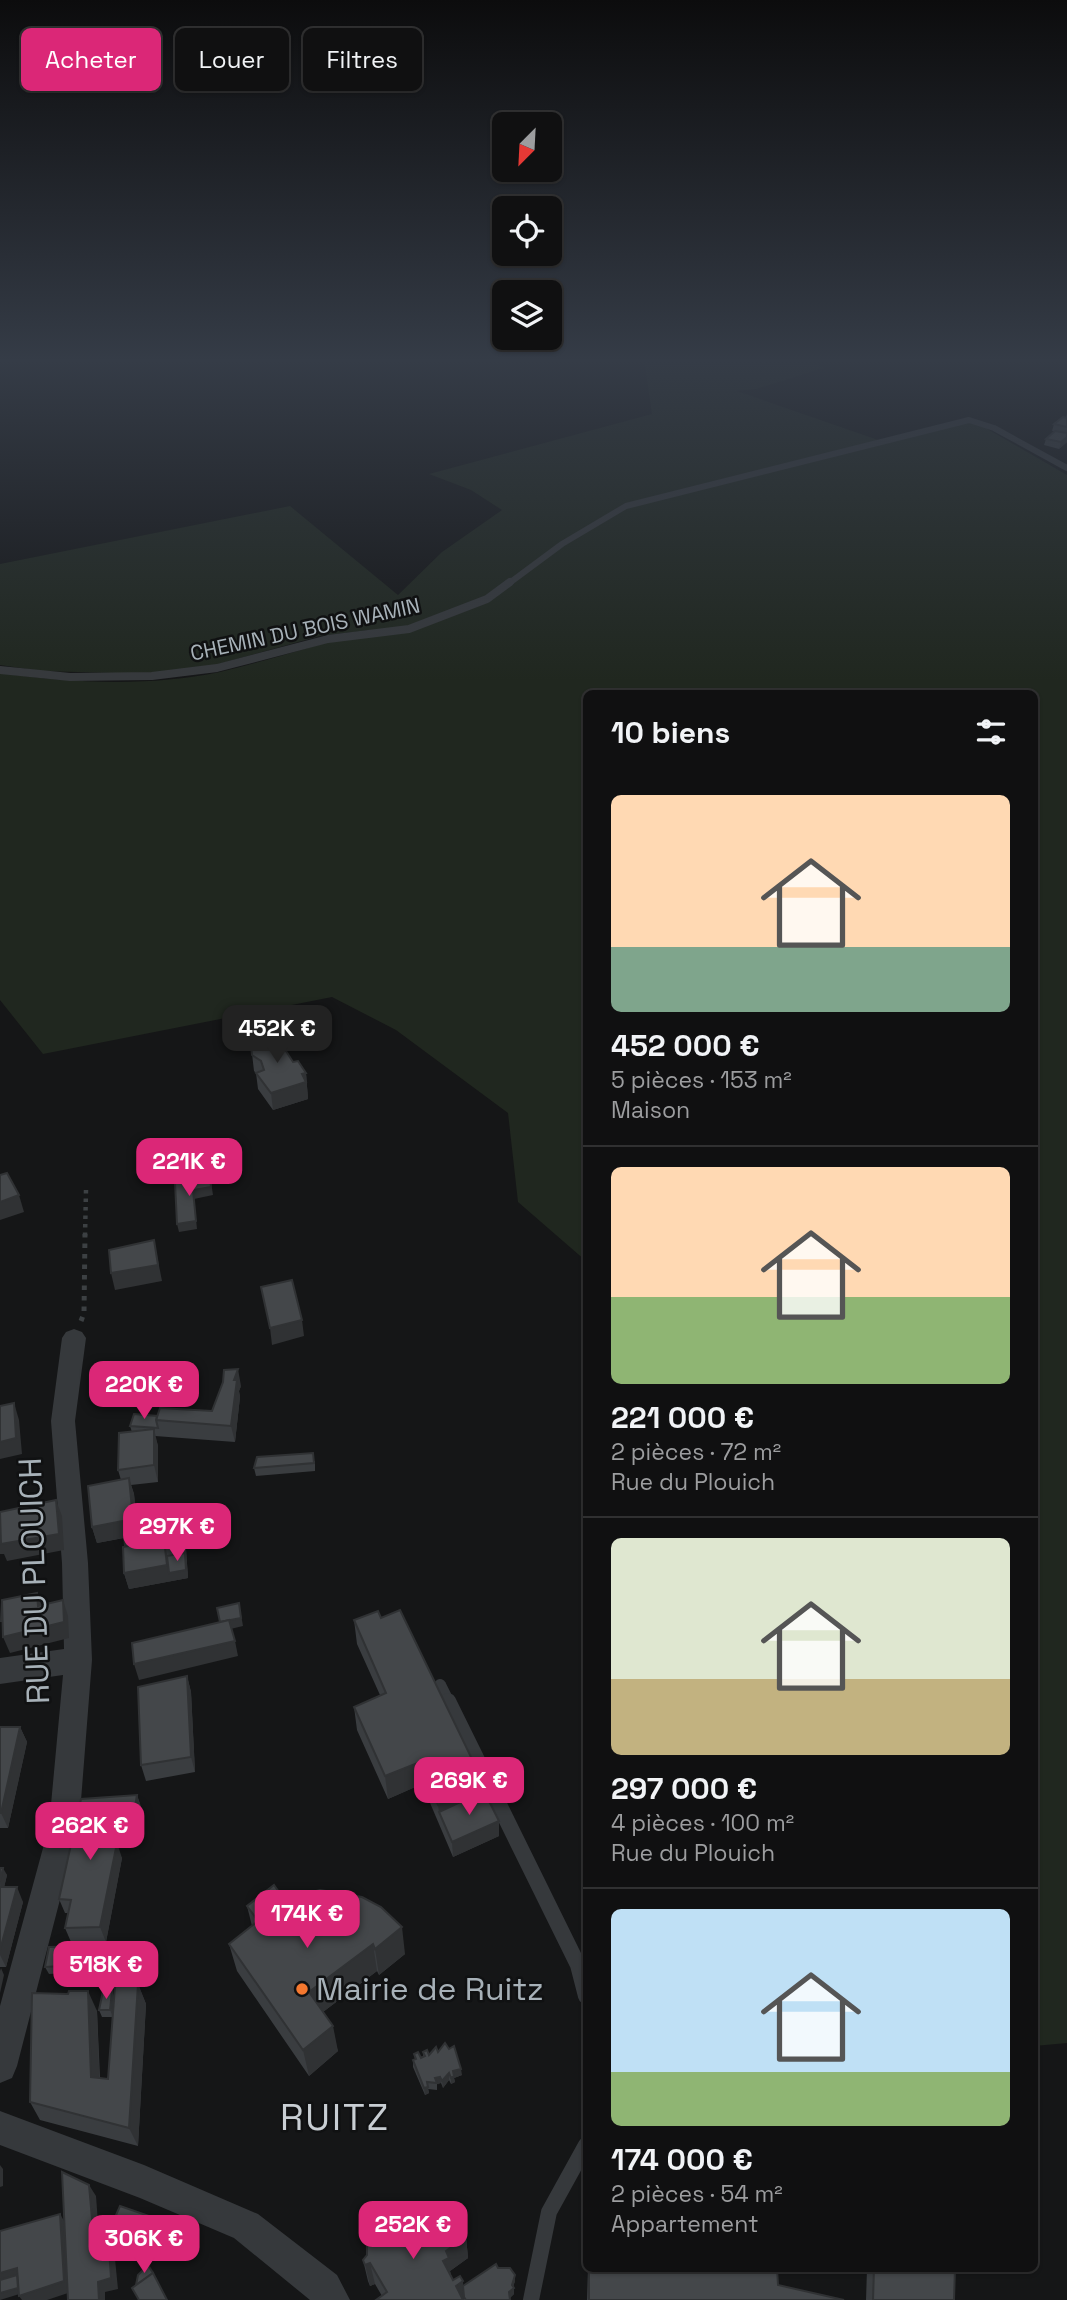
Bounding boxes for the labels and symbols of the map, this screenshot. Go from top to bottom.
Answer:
north arrow [492,112,562,182]
street label: CHEMIN DU BOIS WAMIN [188,591,422,667]
pin: 452K € [220,1006,334,1065]
pin: 221K € [132,1138,246,1198]
pin: 220K € [87,1362,201,1421]
street label: RUE DU PLOUICH [10,1457,58,1705]
pin: 297K € [120,1504,234,1563]
pin: 269K € [412,1758,526,1817]
pin: 262K € [33,1802,147,1862]
pin: 174K € [250,1890,364,1950]
pin: 518K € [49,1941,163,2001]
place label: Mairie de Ruitz [316,1969,544,2009]
marker: Mairie de Ruitz [294,1981,310,1997]
district label: RUITZ [280,2094,390,2141]
pin: 252K € [356,2202,470,2261]
pin: 306K € [87,2216,201,2275]

